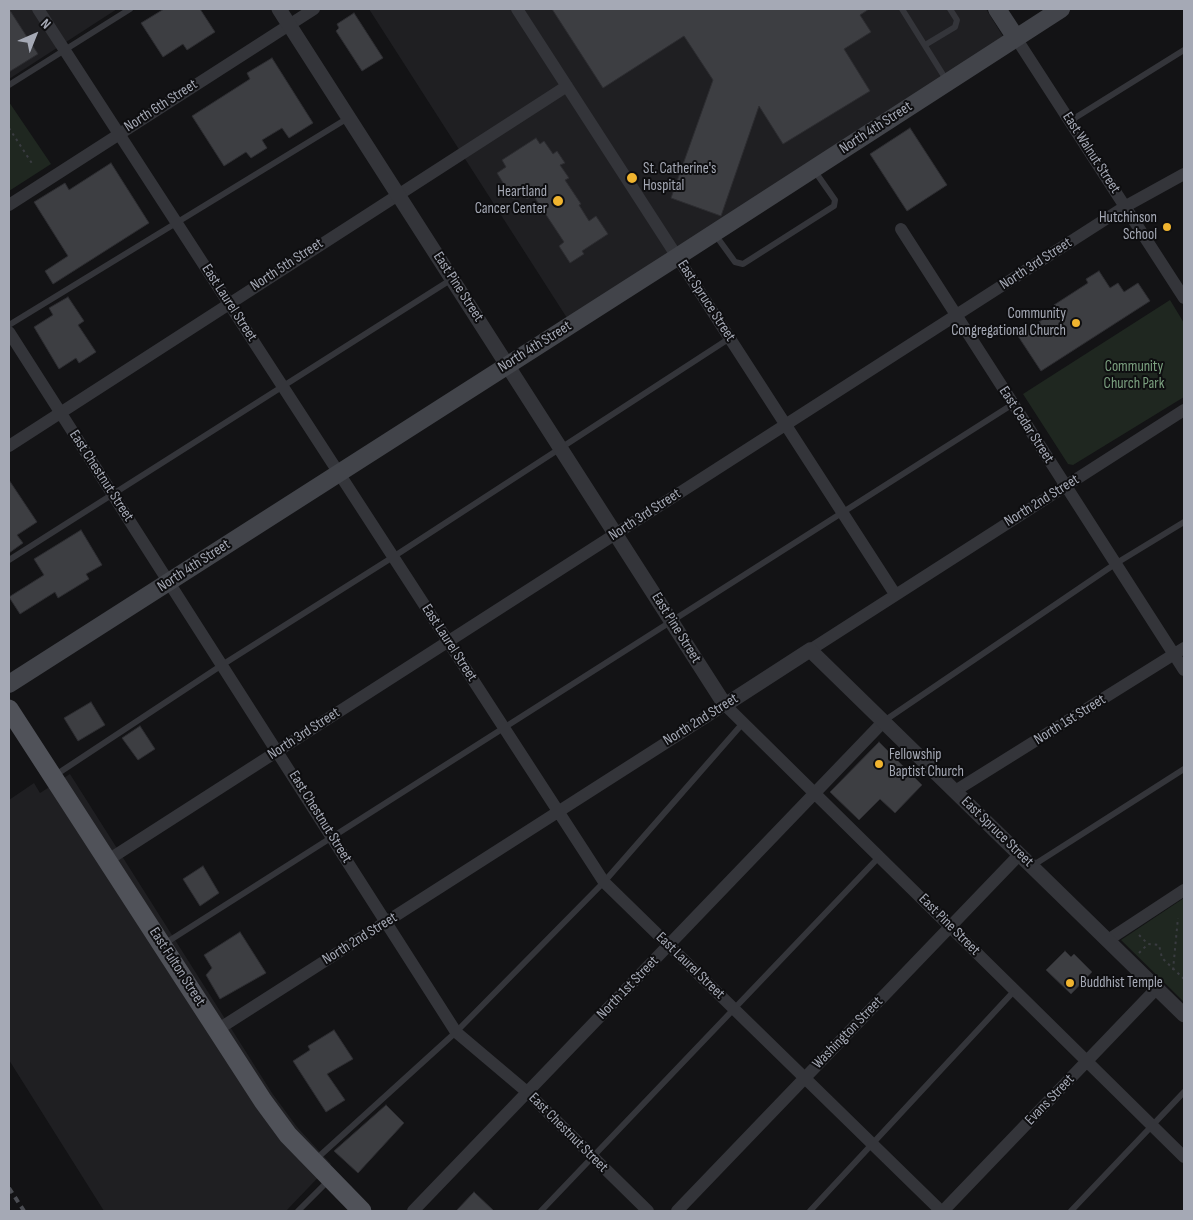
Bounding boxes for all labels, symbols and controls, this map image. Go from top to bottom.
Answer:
north arrow [10,10,60,60]
text: N [37,15,54,33]
street label: North 6th Street [121,76,201,136]
street label: North 4th Street [836,98,916,158]
street label: East Walnut Street [1058,109,1124,197]
place label: St. Catherine's Hospital [643,160,716,195]
marker: St. Catherine's Hospital [625,171,639,185]
place label: Heartland Cancer Center [475,183,547,218]
marker: Heartland Cancer Center [551,194,565,208]
place label: Hutchinson School [1099,209,1157,244]
marker: Hutchinson School [1161,221,1173,233]
street label: North 3rd Street [997,234,1075,294]
street label: North 5th Street [247,235,327,295]
street label: East Pine Street [429,249,487,325]
street label: East Spruce Street [673,257,739,345]
street label: East Laurel Street [197,261,261,345]
place label: Community Congregational Church [951,305,1066,340]
street label: North 4th Street [495,317,575,377]
marker: Community Congregational Church [1070,317,1082,329]
park label: Community Church Park [1104,358,1164,393]
street label: East Cedar Street [995,383,1057,467]
street label: East Chestnut Street [65,427,137,525]
street label: North 2nd Street [1001,471,1083,531]
street label: North 3rd Street [606,485,684,545]
street label: North 4th Street [154,536,234,596]
street label: East Pine Street [647,589,705,667]
street label: East Laurel Street [417,601,481,685]
street label: North 2nd Street [660,690,742,750]
street label: North 1st Street [1031,691,1109,749]
street label: North 3rd Street [265,704,343,764]
place label: Fellowship Baptist Church [889,746,964,781]
marker: Fellowship Baptist Church [873,758,885,770]
street label: East Chestnut Street [285,768,355,866]
street label: East Spruce Street [957,793,1037,871]
street label: East Pine Street [914,890,984,960]
street label: North 2nd Street [319,909,401,969]
street label: East Fulton Street [145,924,209,1010]
street label: East Laurel Street [652,929,728,1003]
street label: North 1st Street [593,953,663,1023]
place label: Buddhist Temple [1080,974,1163,992]
marker: Buddhist Temple [1064,977,1076,989]
street label: Washington Street [809,993,887,1073]
street label: Evans Street [1022,1071,1078,1129]
street label: East Chestnut Street [524,1089,612,1177]

